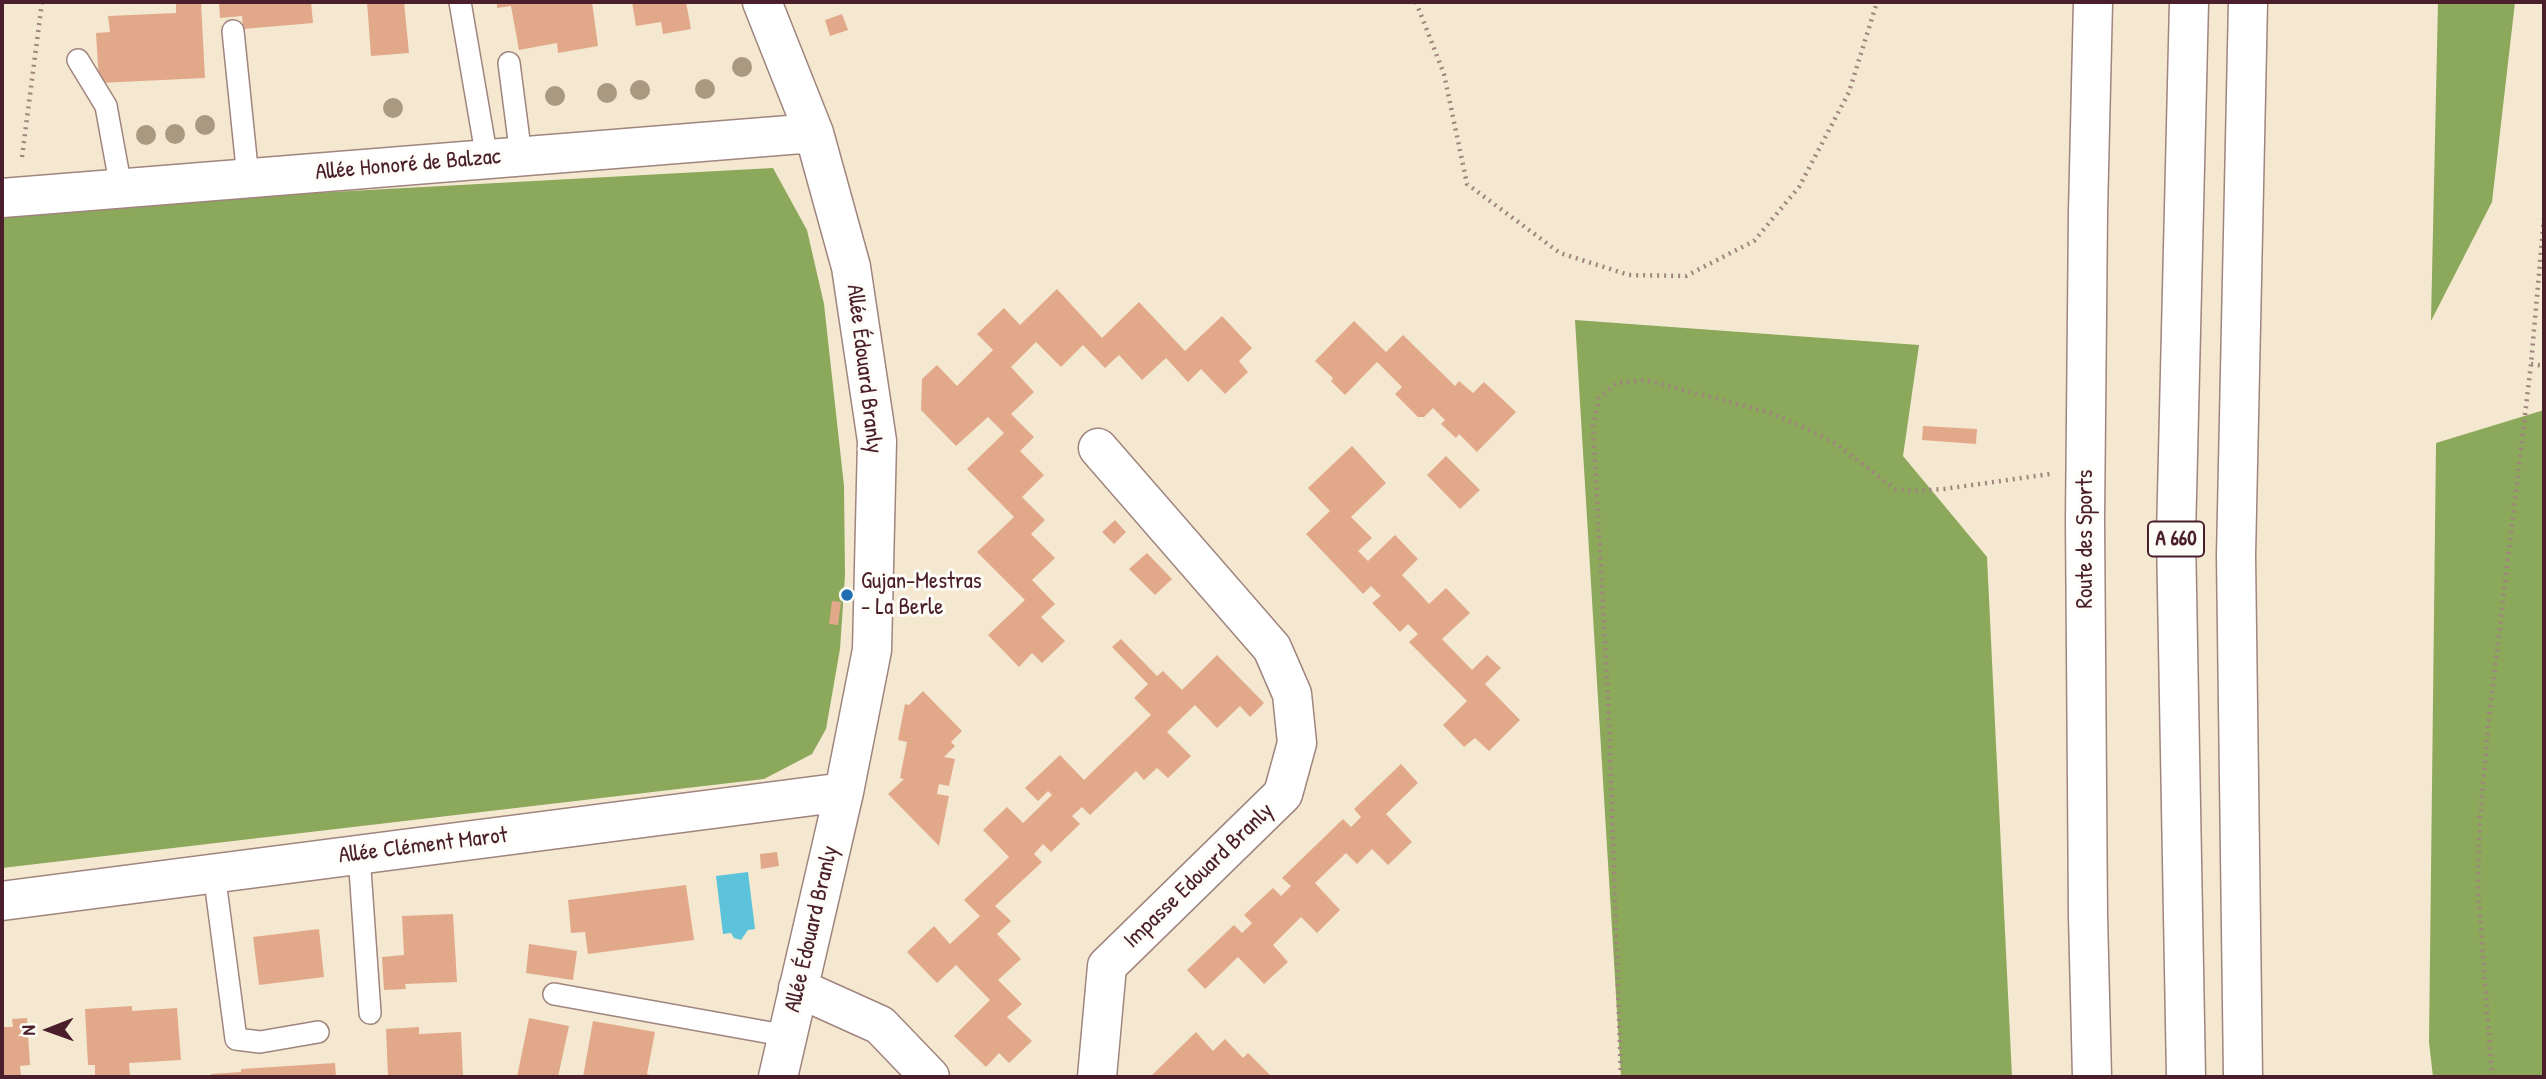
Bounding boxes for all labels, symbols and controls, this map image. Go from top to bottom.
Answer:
street label: Allée Honoré de Balzac [314,143,502,187]
street label: Allée Édouard Branly [840,283,888,455]
street label: Route des Sports [2072,470,2100,608]
road number: A 660 [2148,522,2204,556]
place label: Gujan-Mestras - La Berle [861,568,982,622]
marker: Gujan-Mestras - La Berle [839,587,855,603]
street label: Impasse Edouard Branly [1118,797,1280,955]
street label: Allée Clément Marot [337,822,509,870]
street label: Allée Édouard Branly [779,843,845,1015]
north arrow [14,995,84,1065]
text: N [15,1025,41,1036]

